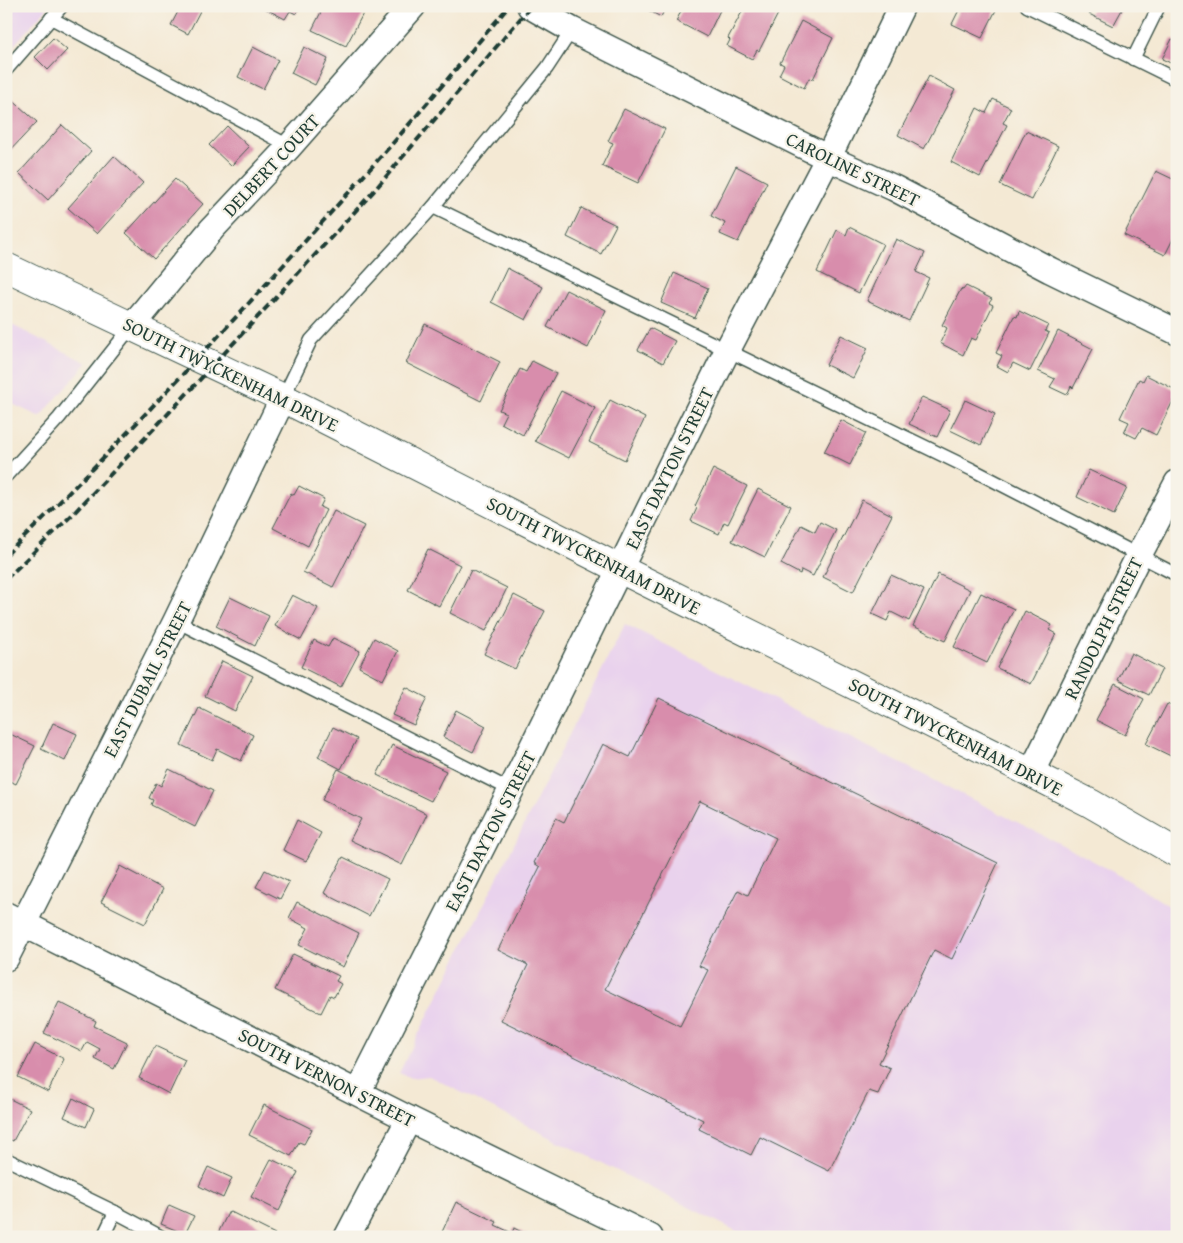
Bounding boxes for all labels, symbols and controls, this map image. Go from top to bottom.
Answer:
street label: DELBERT COURT [216,107,326,223]
street label: CAROLINE STREET [781,124,925,214]
street label: SOUTH TWYCKENHAM DRIVE [118,309,344,439]
street label: EAST DAYTON STREET [618,382,721,554]
street label: SOUTH TWYCKENHAM DRIVE [482,489,706,621]
street label: RANDOLPH STREET [1056,552,1150,704]
street label: EAST DUBAIL STREET [96,596,199,762]
street label: SOUTH TWYCKENHAM DRIVE [844,670,1068,802]
street label: EAST DAYTON STREET [437,745,543,916]
street label: SOUTH VERNON STREET [234,1020,421,1134]

